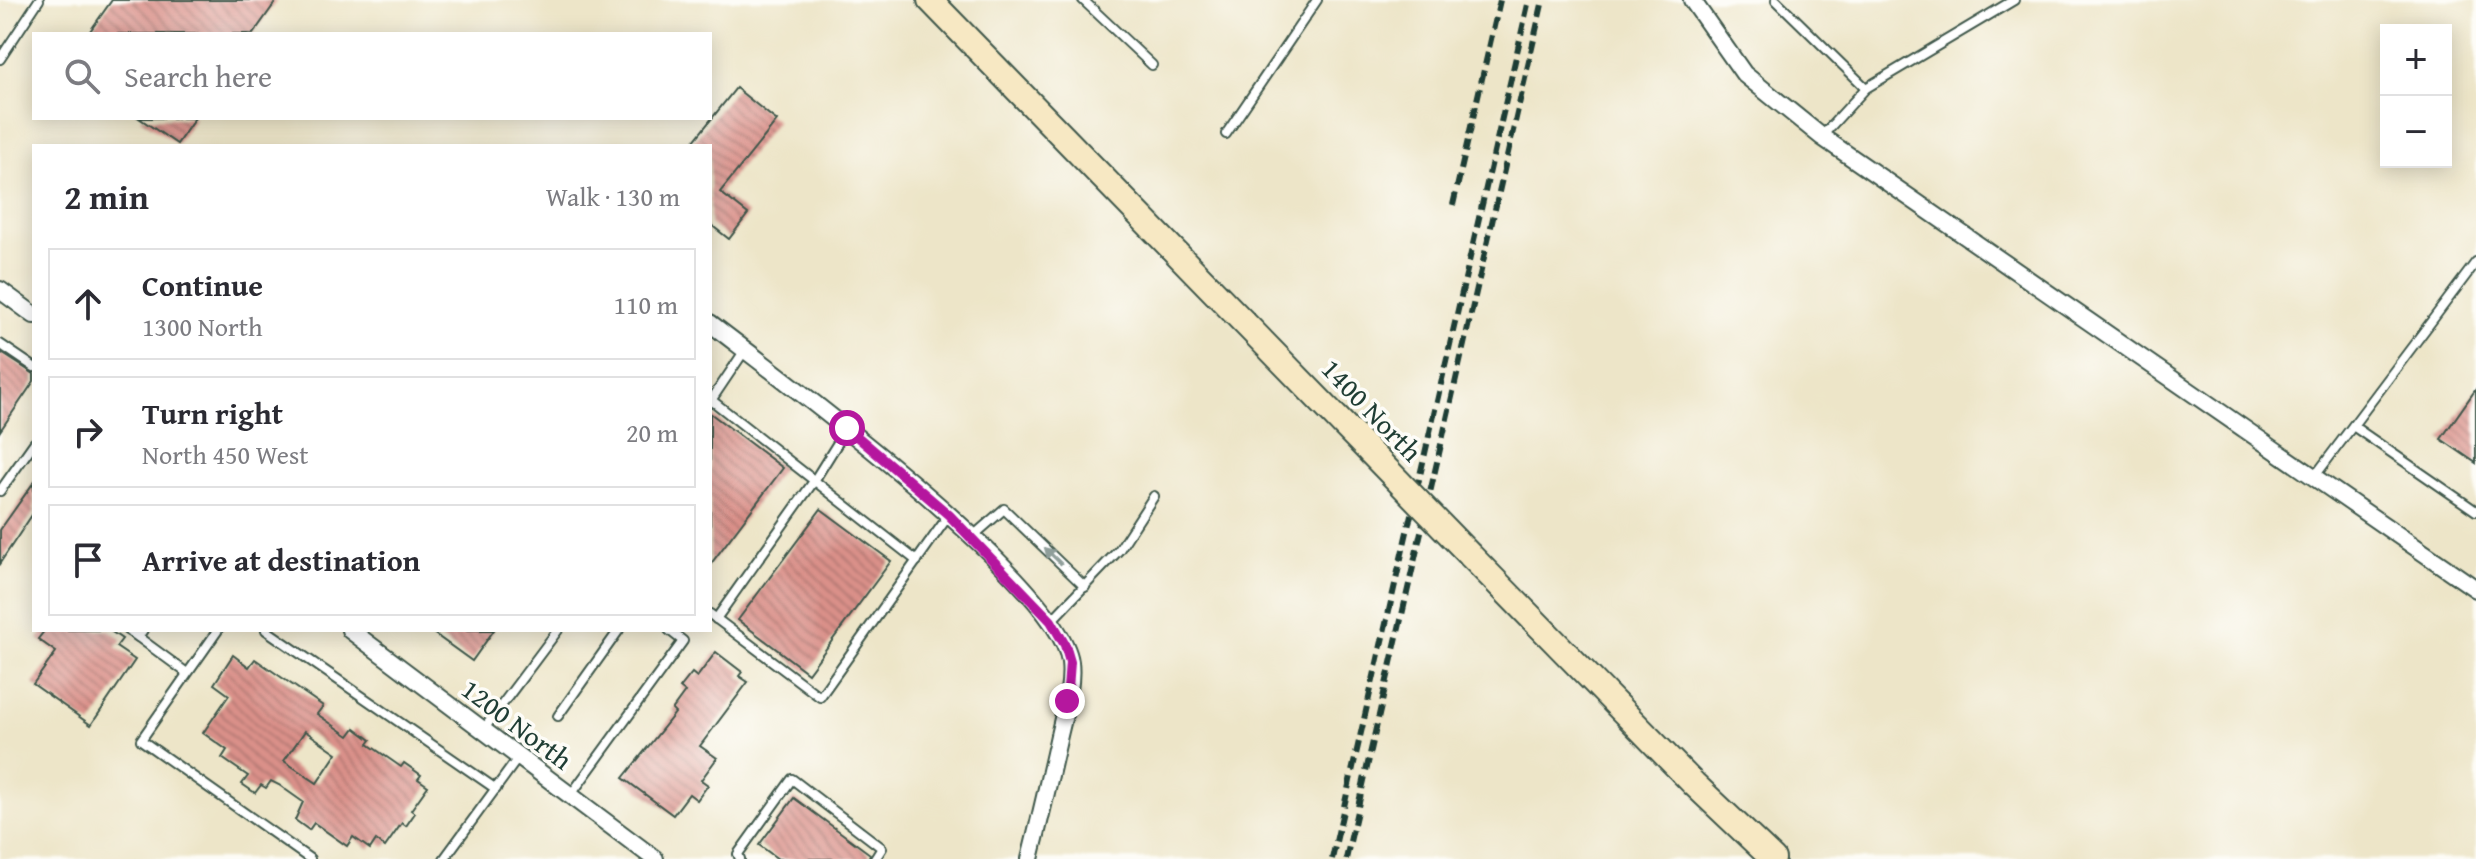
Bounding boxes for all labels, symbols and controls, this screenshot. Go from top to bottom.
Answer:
map controls [2380,24,2452,168]
button: + [2380,24,2452,96]
search box [32,32,712,120]
icon: search [60,54,104,98]
text: Search here [124,54,272,98]
button: − [2380,96,2452,168]
text: 2 min [64,172,149,221]
text: Walk · 130 m [546,177,680,216]
text: Continue [142,263,263,307]
icon: ahead [66,282,110,326]
text: 110 m [613,285,678,324]
text: 1300 North [142,307,263,346]
street label: 1400 North [1313,349,1432,471]
text: Turn right [142,391,283,435]
icon: right [66,410,110,454]
route start [829,410,865,446]
text: 20 m [626,413,678,452]
text: North 450 West [142,435,309,474]
icon: arrive [66,538,110,582]
text: Arrive at destination [142,538,420,582]
one-way arrow [1044,547,1063,566]
street label: 1200 North [453,668,582,779]
route end [1049,683,1085,719]

